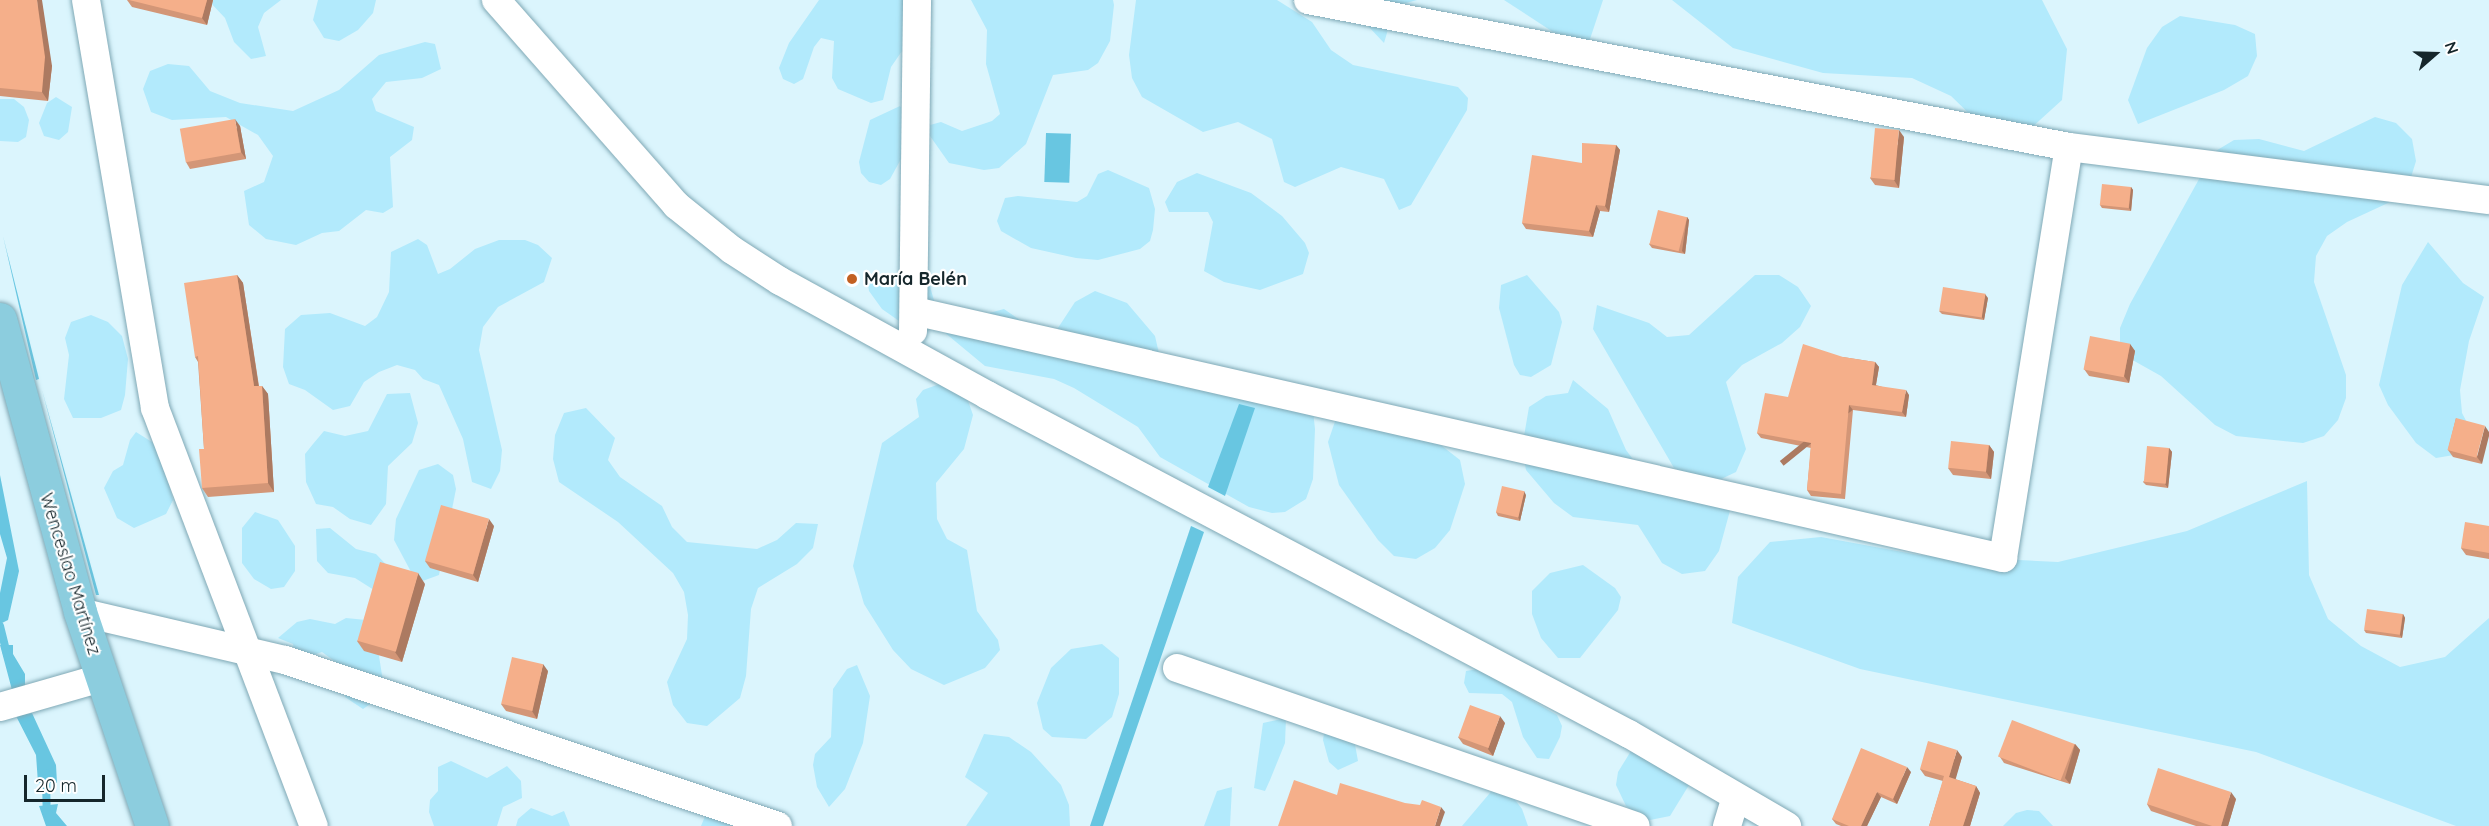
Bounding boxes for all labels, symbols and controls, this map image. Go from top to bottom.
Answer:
north arrow [2405,24,2465,84]
text: N [2441,39,2463,57]
place label: María Belén [864,268,967,290]
marker: María Belén [845,272,859,286]
street label: Wenceslao Martínez [35,490,105,658]
scale bar [27,763,108,801]
text: 20 m [35,774,77,797]

